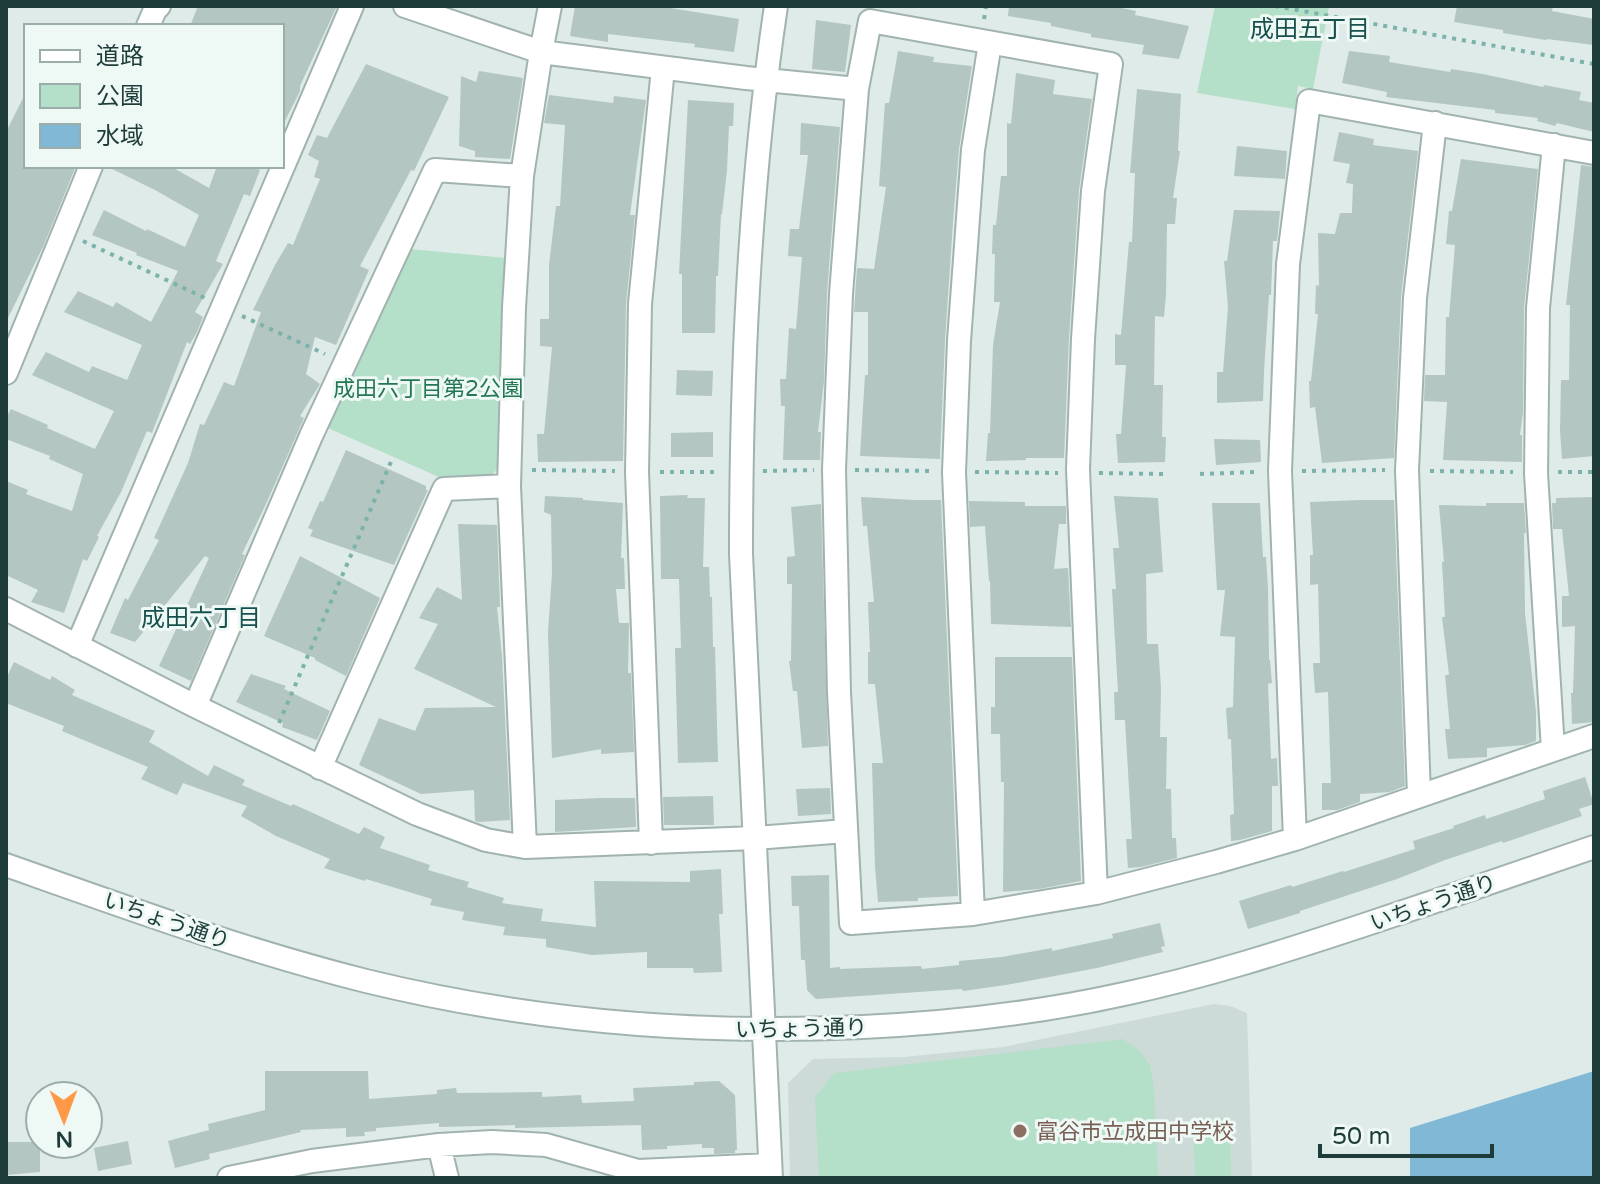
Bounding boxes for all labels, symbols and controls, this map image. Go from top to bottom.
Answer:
district label: 成田五丁目 [1250,15,1370,44]
legend [24,24,284,168]
text: 道路 [96,42,144,71]
text: 公園 [96,82,144,111]
text: 水域 [96,122,144,151]
park label: 成田六丁目第2公園 [333,376,523,402]
district label: 成田六丁目 [141,604,261,633]
street label: いちょう通り [1367,869,1500,937]
street label: いちょう通り [100,887,233,955]
street label: いちょう通り [735,1015,867,1043]
north arrow [24,1080,104,1160]
scale bar [1320,1108,1492,1158]
place label: 富谷市立成田中学校 [1036,1119,1234,1145]
marker: 富谷市立成田中学校 [1011,1122,1029,1140]
text: 50 m [1332,1122,1390,1151]
text: N [55,1126,73,1152]

